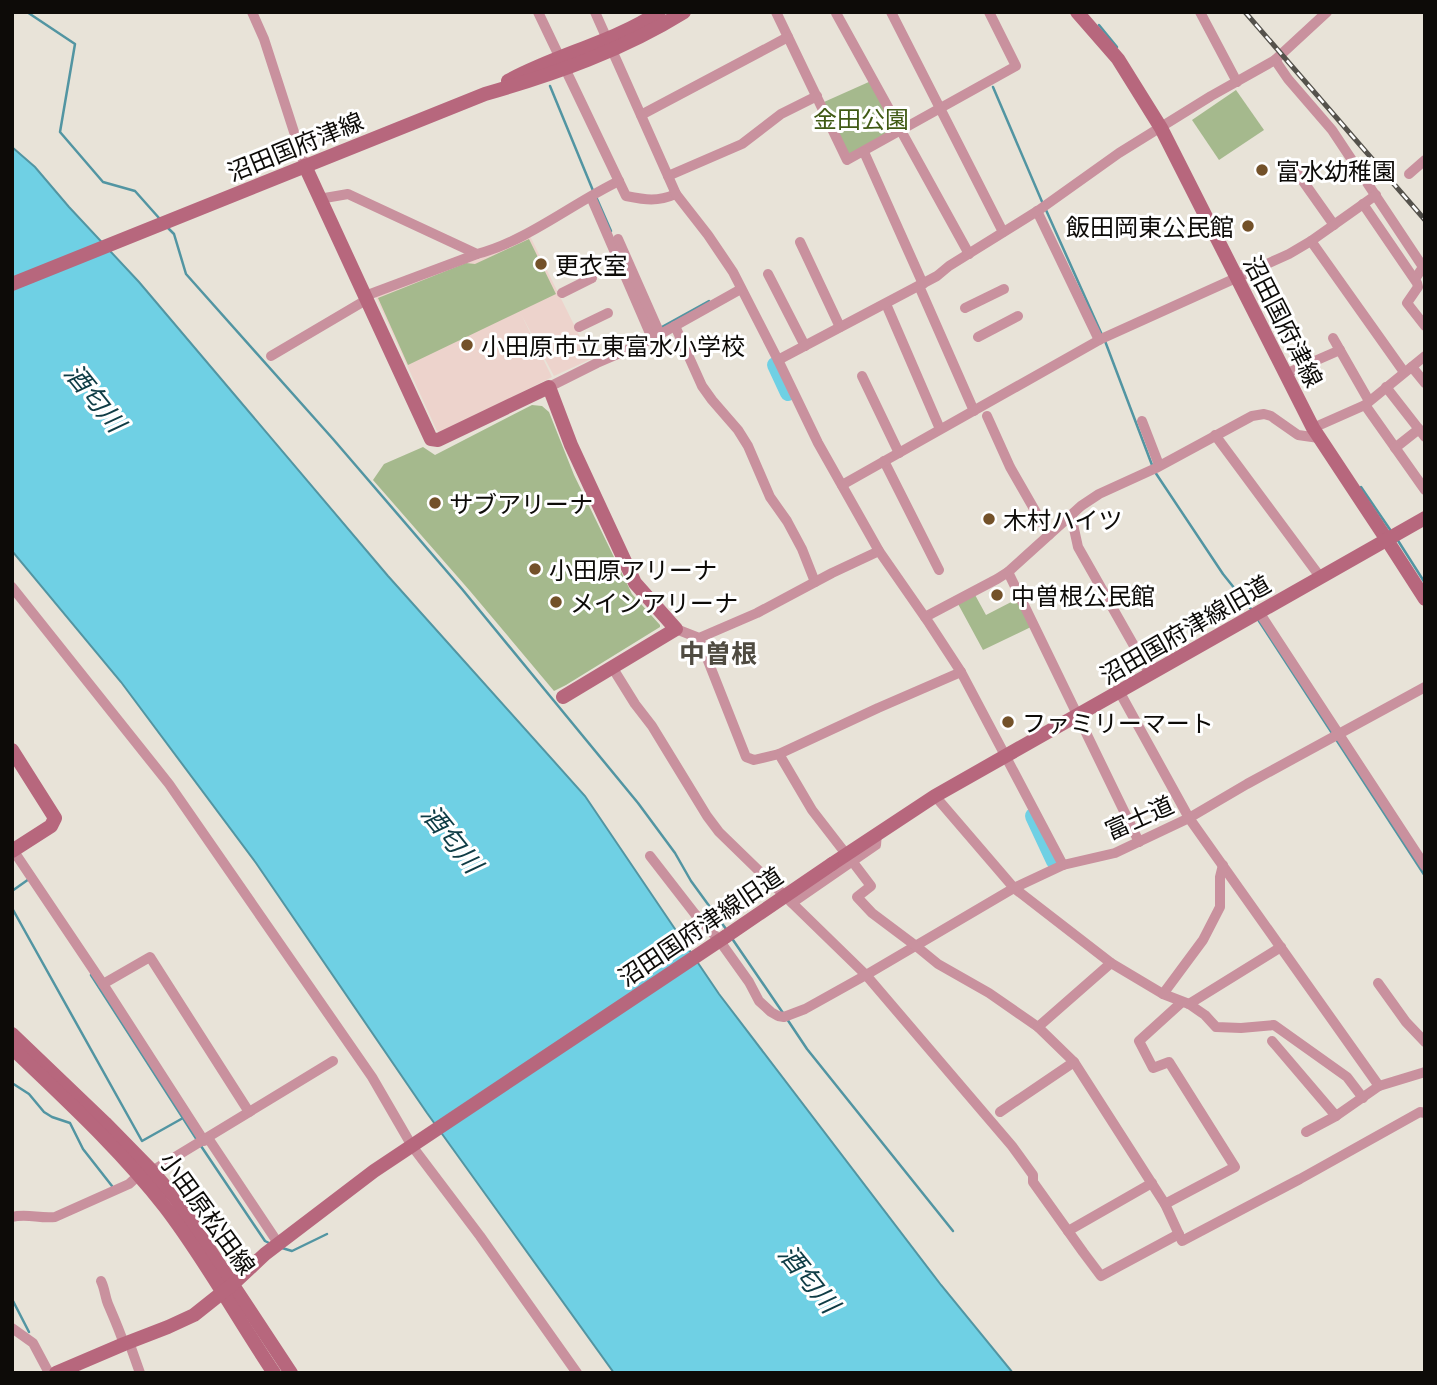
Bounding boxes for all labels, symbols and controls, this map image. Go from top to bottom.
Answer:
park label: 金田公園 [813,104,909,133]
street label: 沼田国府津線 [223,106,367,186]
place label: 富水幼稚園 [1276,156,1396,185]
marker: 富水幼稚園 [1254,162,1270,178]
place label: 飯田岡東公民館 [1066,212,1234,241]
marker: 飯田岡東公民館 [1240,218,1256,234]
place label: 更衣室 [555,250,627,279]
street label: 沼田国府津線 [1238,250,1330,392]
marker: 更衣室 [533,256,549,272]
place label: 小田原市立東富水小学校 [481,331,745,360]
marker: 小田原市立東富水小学校 [459,337,475,353]
water label: 酒匂川 [59,357,134,439]
place label: サブアリーナ [449,489,593,518]
marker: サブアリーナ [427,495,443,511]
place label: 木村ハイツ [1003,505,1123,534]
marker: 木村ハイツ [981,511,997,527]
place label: 小田原アリーナ [549,555,717,584]
marker: 小田原アリーナ [527,561,543,577]
street label: 沼田国府津線旧道 [1095,568,1275,690]
place label: 中曽根公民館 [1011,581,1155,610]
marker: 中曽根公民館 [989,587,1005,603]
place label: メインアリーナ [570,588,738,617]
marker: メインアリーナ [548,594,564,610]
district label: 中曽根 [679,637,757,668]
place label: ファミリーマート [1022,708,1214,737]
marker: ファミリーマート [1000,714,1016,730]
street label: 富士道 [1100,789,1178,845]
water label: 酒匂川 [416,798,491,880]
street label: 沼田国府津線旧道 [612,860,788,992]
street label: 小田原松田線 [154,1146,262,1280]
water label: 酒匂川 [773,1238,848,1320]

